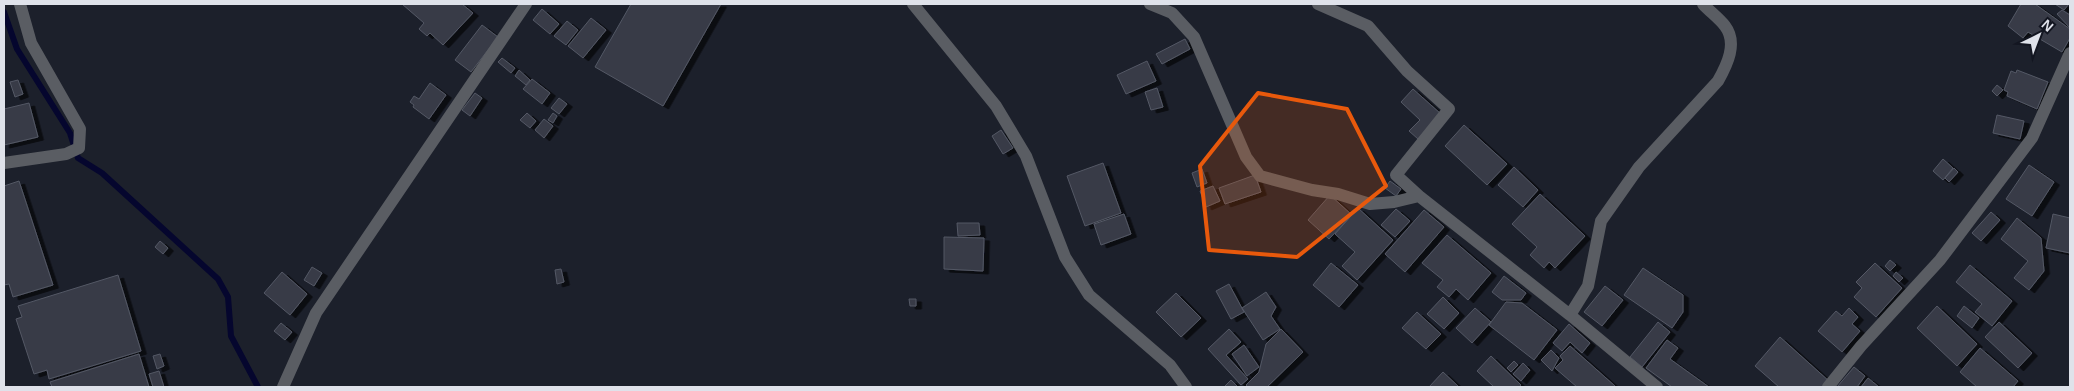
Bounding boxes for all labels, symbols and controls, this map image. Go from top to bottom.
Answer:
north arrow [2014,10,2064,60]
text: N [2039,16,2057,35]

